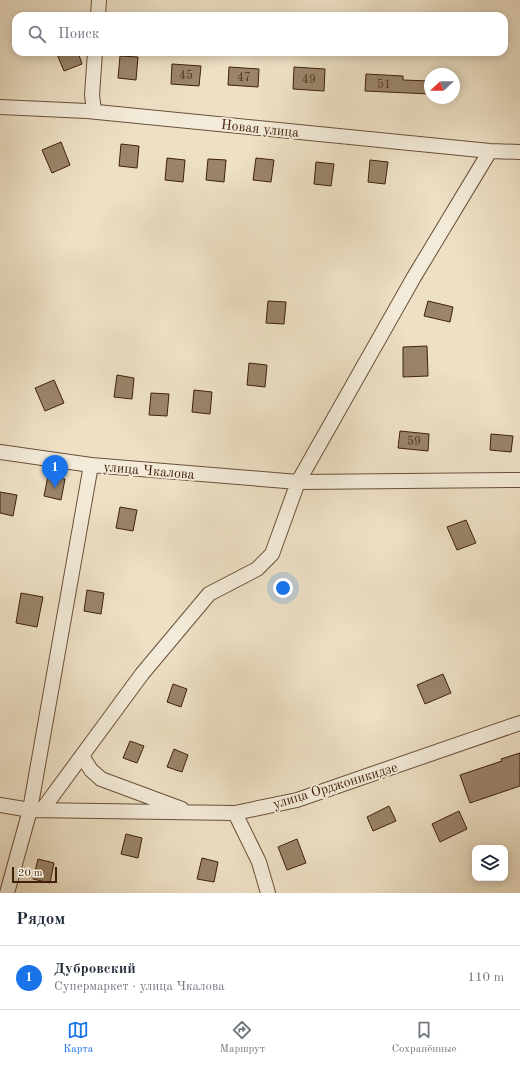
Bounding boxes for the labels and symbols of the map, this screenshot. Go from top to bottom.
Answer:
north arrow [424,68,460,104]
house number: 45 [179,69,193,82]
house number: 47 [237,72,251,84]
house number: 49 [302,74,316,86]
house number: 51 [377,78,391,91]
street label: Новая улица [220,118,300,140]
house number: 59 [407,435,421,448]
pin: 1 [42,455,68,488]
street label: улица Чкалова [103,460,195,482]
your location [273,578,293,598]
street label: улица Орджоникидзе [271,760,399,812]
scale bar [12,865,57,884]

